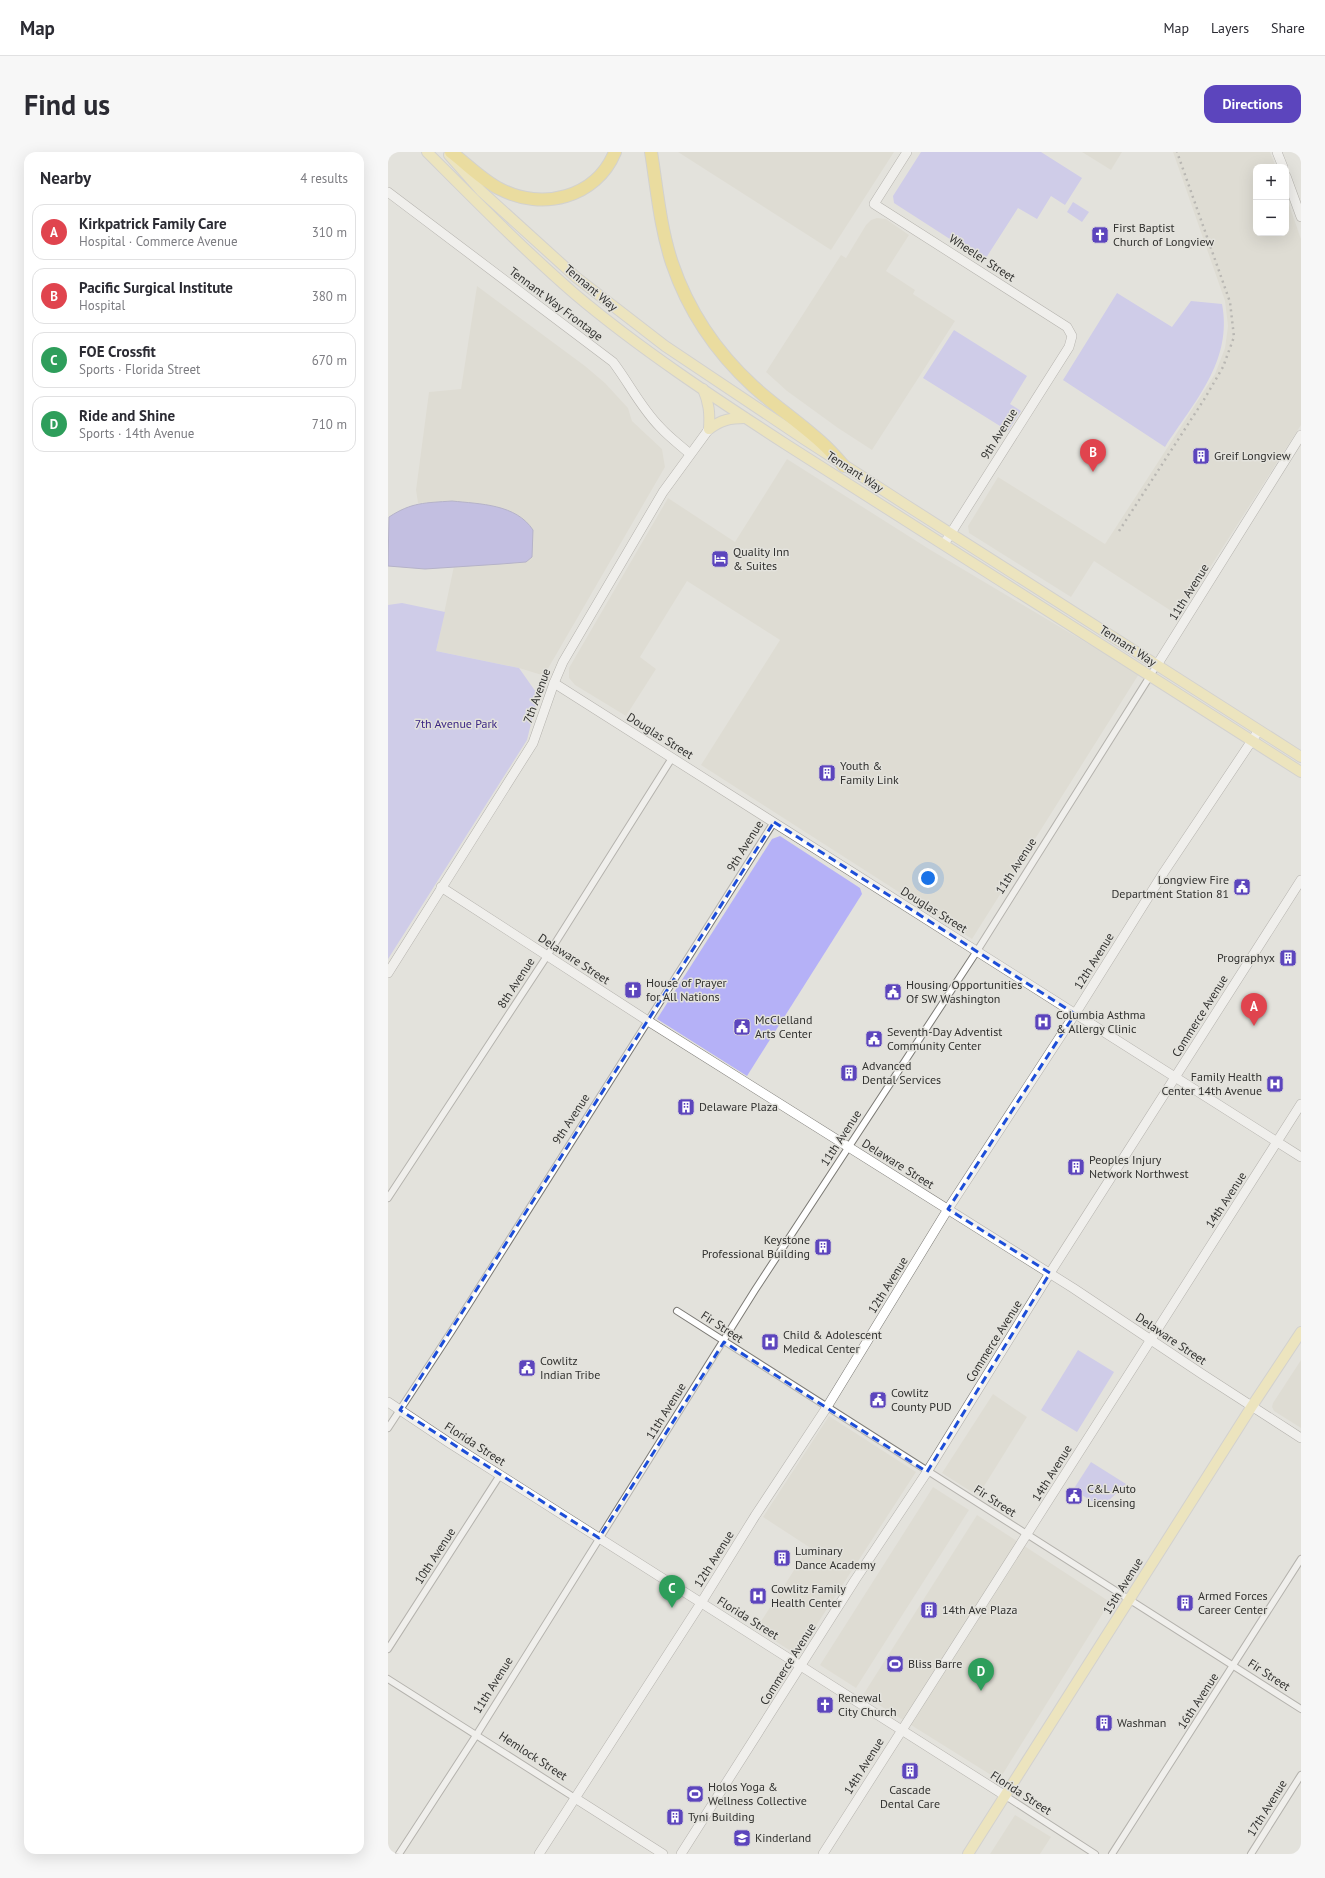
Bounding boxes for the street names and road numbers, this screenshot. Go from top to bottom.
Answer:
street label: Wheeler Street [946,231,1018,285]
street label: Tennant Way [562,261,621,314]
street label: Tennant Way Frontage [506,263,606,344]
street label: 9th Avenue [977,405,1020,462]
street label: Tennant Way [824,448,887,496]
street label: 11th Avenue [1165,561,1212,623]
street label: Tennant Way [1097,622,1160,670]
street label: 7th Avenue [520,666,553,725]
street label: Douglas Street [624,709,696,762]
street label: 9th Avenue [723,817,766,874]
street label: 11th Avenue [992,835,1039,897]
street label: Douglas Street [898,883,970,936]
street label: Delaware Street [536,930,613,987]
street label: 12th Avenue [1070,930,1117,992]
street label: 8th Avenue [494,955,538,1011]
street label: Commerce Avenue [1168,972,1231,1060]
street label: 9th Avenue [549,1091,593,1147]
street label: 11th Avenue [817,1107,864,1169]
street label: Delaware Street [859,1135,937,1192]
street label: 14th Avenue [1202,1169,1249,1231]
street label: 12th Avenue [864,1254,911,1316]
street label: Commerce Avenue [962,1297,1025,1385]
street label: Fir Street [698,1307,746,1346]
street label: Delaware Street [1133,1309,1210,1368]
street label: 11th Avenue [642,1380,689,1442]
street label: Florida Street [442,1418,509,1469]
street label: 14th Avenue [1028,1442,1075,1504]
street label: Fir Street [971,1481,1019,1520]
street label: 10th Avenue [411,1525,458,1587]
street label: 12th Avenue [690,1528,737,1590]
street label: 15th Avenue [1099,1555,1146,1617]
street label: Florida Street [715,1593,782,1642]
street label: Commerce Avenue [756,1620,819,1708]
street label: 11th Avenue [469,1654,516,1716]
street label: Fir Street [1245,1655,1293,1694]
street label: 16th Avenue [1174,1670,1221,1732]
street label: Hemlock Street [496,1728,570,1783]
street label: 14th Avenue [840,1735,887,1797]
street label: Florida Street [988,1767,1055,1818]
street label: 17th Avenue [1243,1777,1290,1839]

